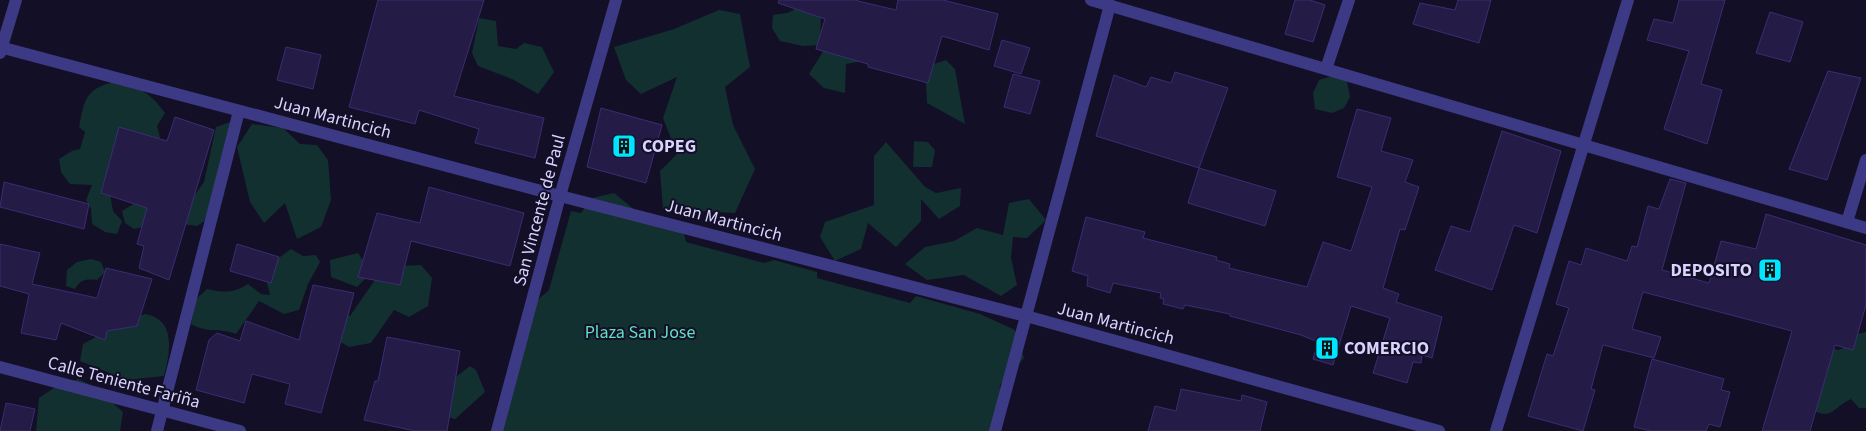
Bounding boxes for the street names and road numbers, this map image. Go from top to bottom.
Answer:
street label: Juan Martincich [272,90,394,145]
street label: San Vincente de Paul [507,132,572,289]
street label: Juan Martincich [663,193,785,248]
street label: Juan Martincich [1055,296,1177,351]
street label: Calle Teniente Fariña [45,350,203,415]

